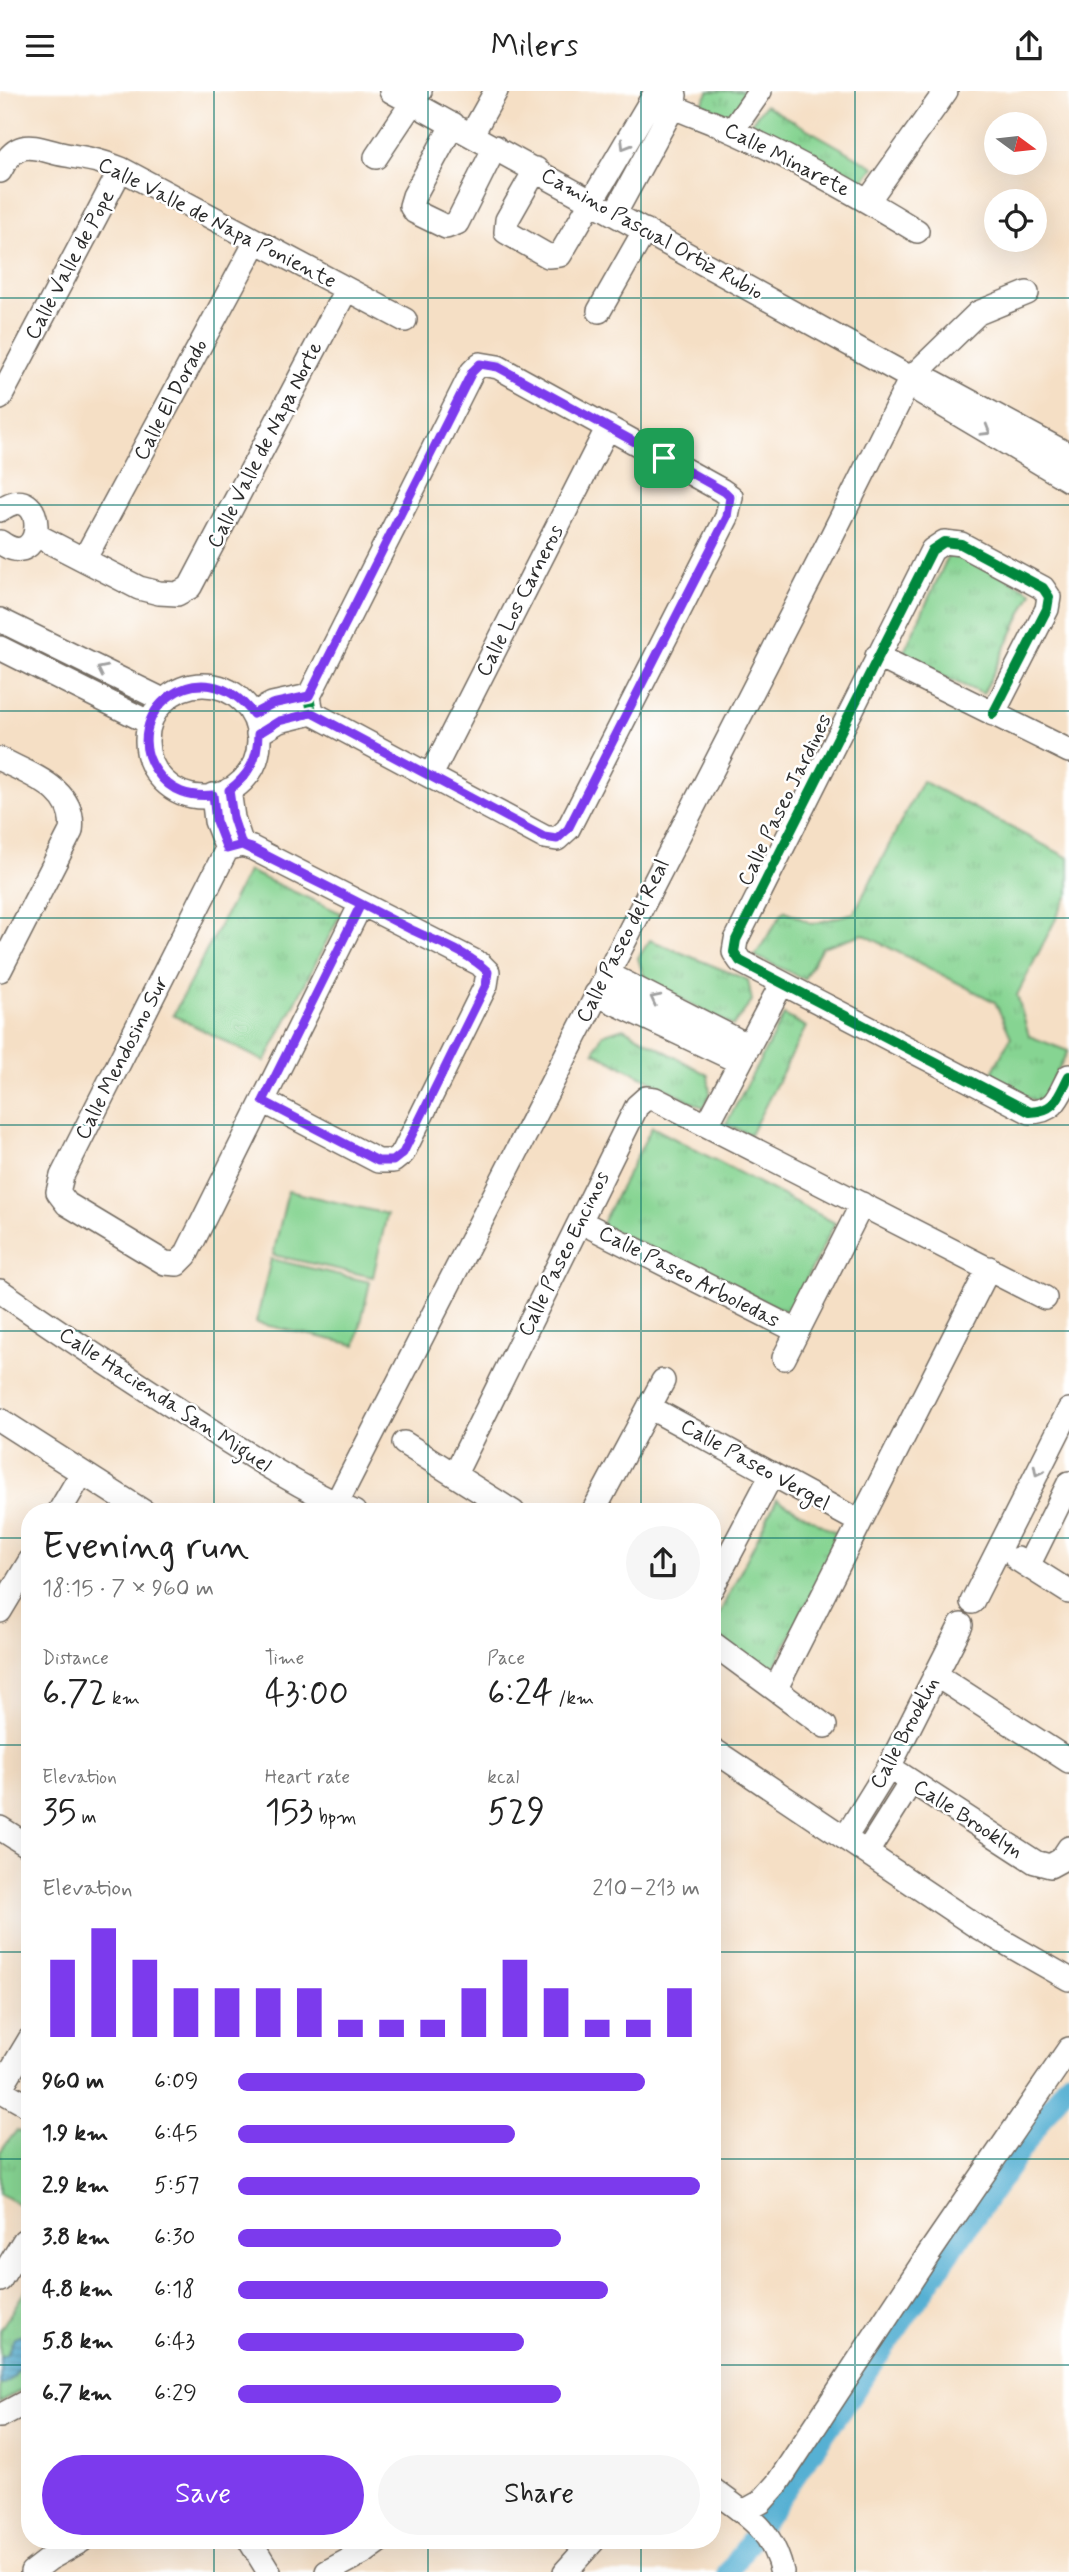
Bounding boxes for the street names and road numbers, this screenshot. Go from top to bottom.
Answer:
street label: Calle Minarete [719,116,855,204]
street label: Calle Valle de Napa Poniente [93,151,341,295]
street label: Camino Pascual Ortiz Rubio [536,161,768,307]
street label: Calle Valle de Pope [19,185,121,345]
street label: Calle El Dorado [127,334,215,466]
street label: Calle Valle de Napa Norte [201,337,329,553]
street label: Calle Los Carneros [470,520,570,682]
street label: Calle Paseo Jardines [731,709,839,891]
street label: Calle Paseo del Real [570,854,676,1028]
street label: Calle Mendosino Sur [69,971,175,1145]
street label: Calle Paseo Encinos [512,1167,616,1341]
street label: Calle Paseo Arboledas [594,1219,784,1335]
street label: Calle Hacienda San Miguel [52,1321,277,1481]
street label: Calle Paseo Vergel [675,1412,835,1519]
street label: Calle Brooklin [864,1672,946,1794]
street label: Calle Brooklyn [908,1773,1028,1865]

